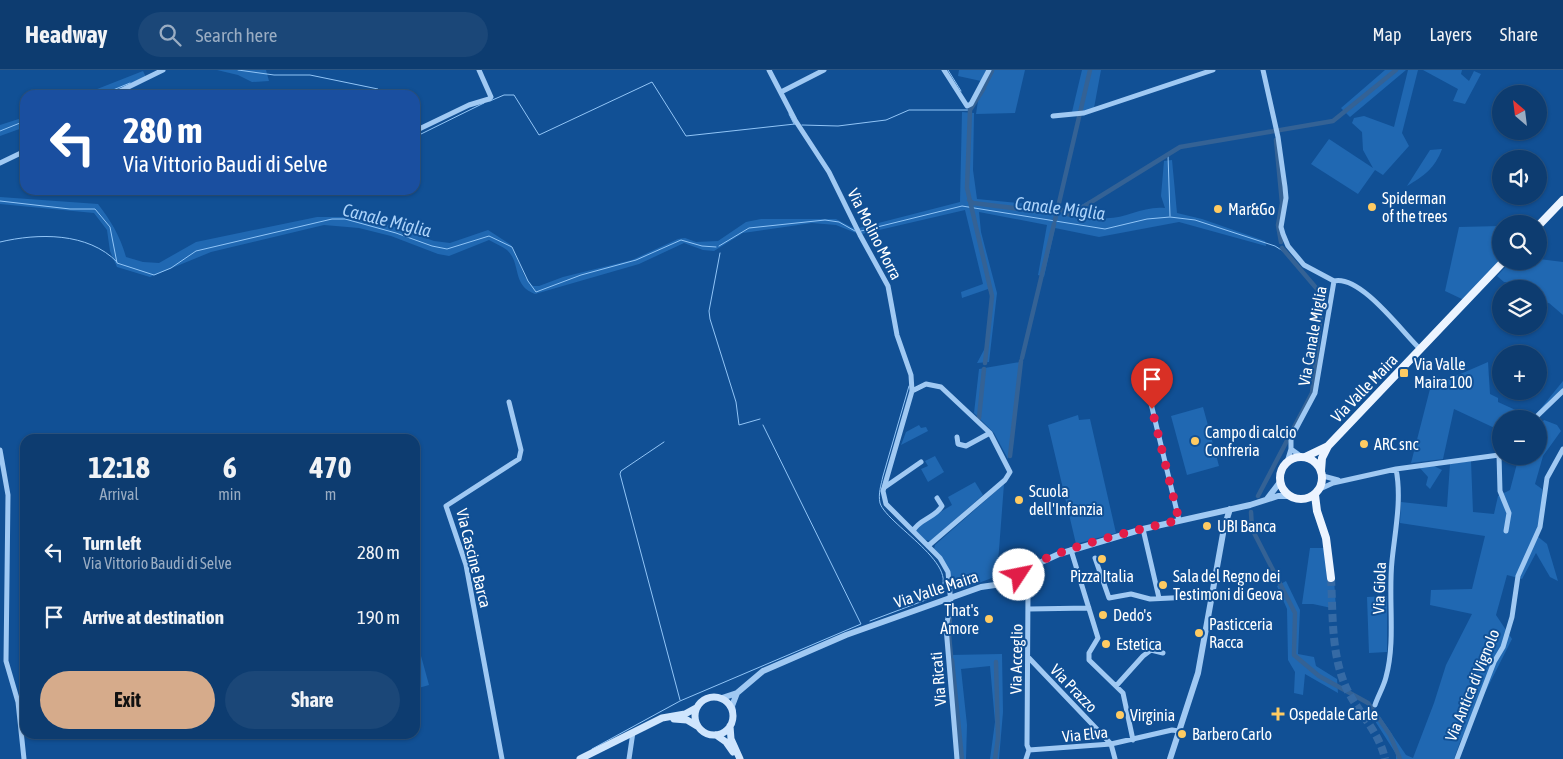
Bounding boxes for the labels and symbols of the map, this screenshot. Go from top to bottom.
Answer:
north arrow [1492,85,1548,140]
street label: Via Molino Morra [844,186,906,282]
place label: Spiderman of the trees [1382,189,1448,225]
water label: Canale Miglia [1014,192,1107,224]
water label: Canale Miglia [340,199,434,241]
place label: Mar&Go [1228,200,1275,218]
marker: Spiderman of the trees [1366,201,1378,213]
marker: Mar&Go [1212,203,1224,215]
street label: Via Canale Miglia [1294,285,1331,388]
street label: Via Valle Maira [1327,350,1401,426]
place label: Via Valle Maira 100 [1414,355,1472,391]
pin [1131,358,1173,409]
marker: Via Valle Maira 100 [1398,367,1410,379]
place label: Campo di calcio Confreria [1205,423,1296,459]
marker: Campo di calcio Confreria [1189,435,1201,447]
place label: ARC snc [1374,435,1418,453]
marker: ARC snc [1358,438,1370,450]
place label: Scuola dell'Infanzia [1029,482,1103,518]
marker: Scuola dell'Infanzia [1013,494,1025,506]
street label: Via Cascine Barca [453,507,495,609]
place label: UBI Banca [1217,517,1276,535]
marker: UBI Banca [1201,520,1213,532]
position arrow [992,548,1044,600]
marker: Pizza Italia [1096,553,1108,565]
street label: Via Giola [1369,561,1389,615]
street label: Via Valle Maira [892,567,980,611]
place label: Pizza Italia [1070,567,1134,585]
place label: Sala del Regno dei Testimoni di Geova [1173,567,1283,603]
marker: Sala del Regno dei Testimoni di Geova [1157,579,1169,591]
place label: That's Amore [940,601,979,637]
place label: Dedo's [1113,606,1152,624]
marker: Dedo's [1097,609,1109,621]
marker: That's Amore [983,613,995,625]
place label: Pasticceria Racca [1209,615,1273,651]
street label: Via Acceglio [1006,624,1027,694]
street label: Via Antica di Vignolo [1441,626,1504,744]
marker: Pasticceria Racca [1193,627,1205,639]
place label: Estetica [1116,635,1162,653]
marker: Estetica [1100,638,1112,650]
street label: Via Ricati [927,651,949,707]
street label: Via Prazzo [1047,660,1101,716]
place label: Ospedale Carle [1289,705,1378,724]
place label: Virginia [1130,706,1175,725]
marker: Ospedale Carle [1271,707,1285,721]
marker: Virginia [1114,709,1126,721]
street label: Via Elva [1061,723,1109,745]
place label: Barbero Carlo [1192,725,1272,743]
marker: Barbero Carlo [1176,728,1188,740]

